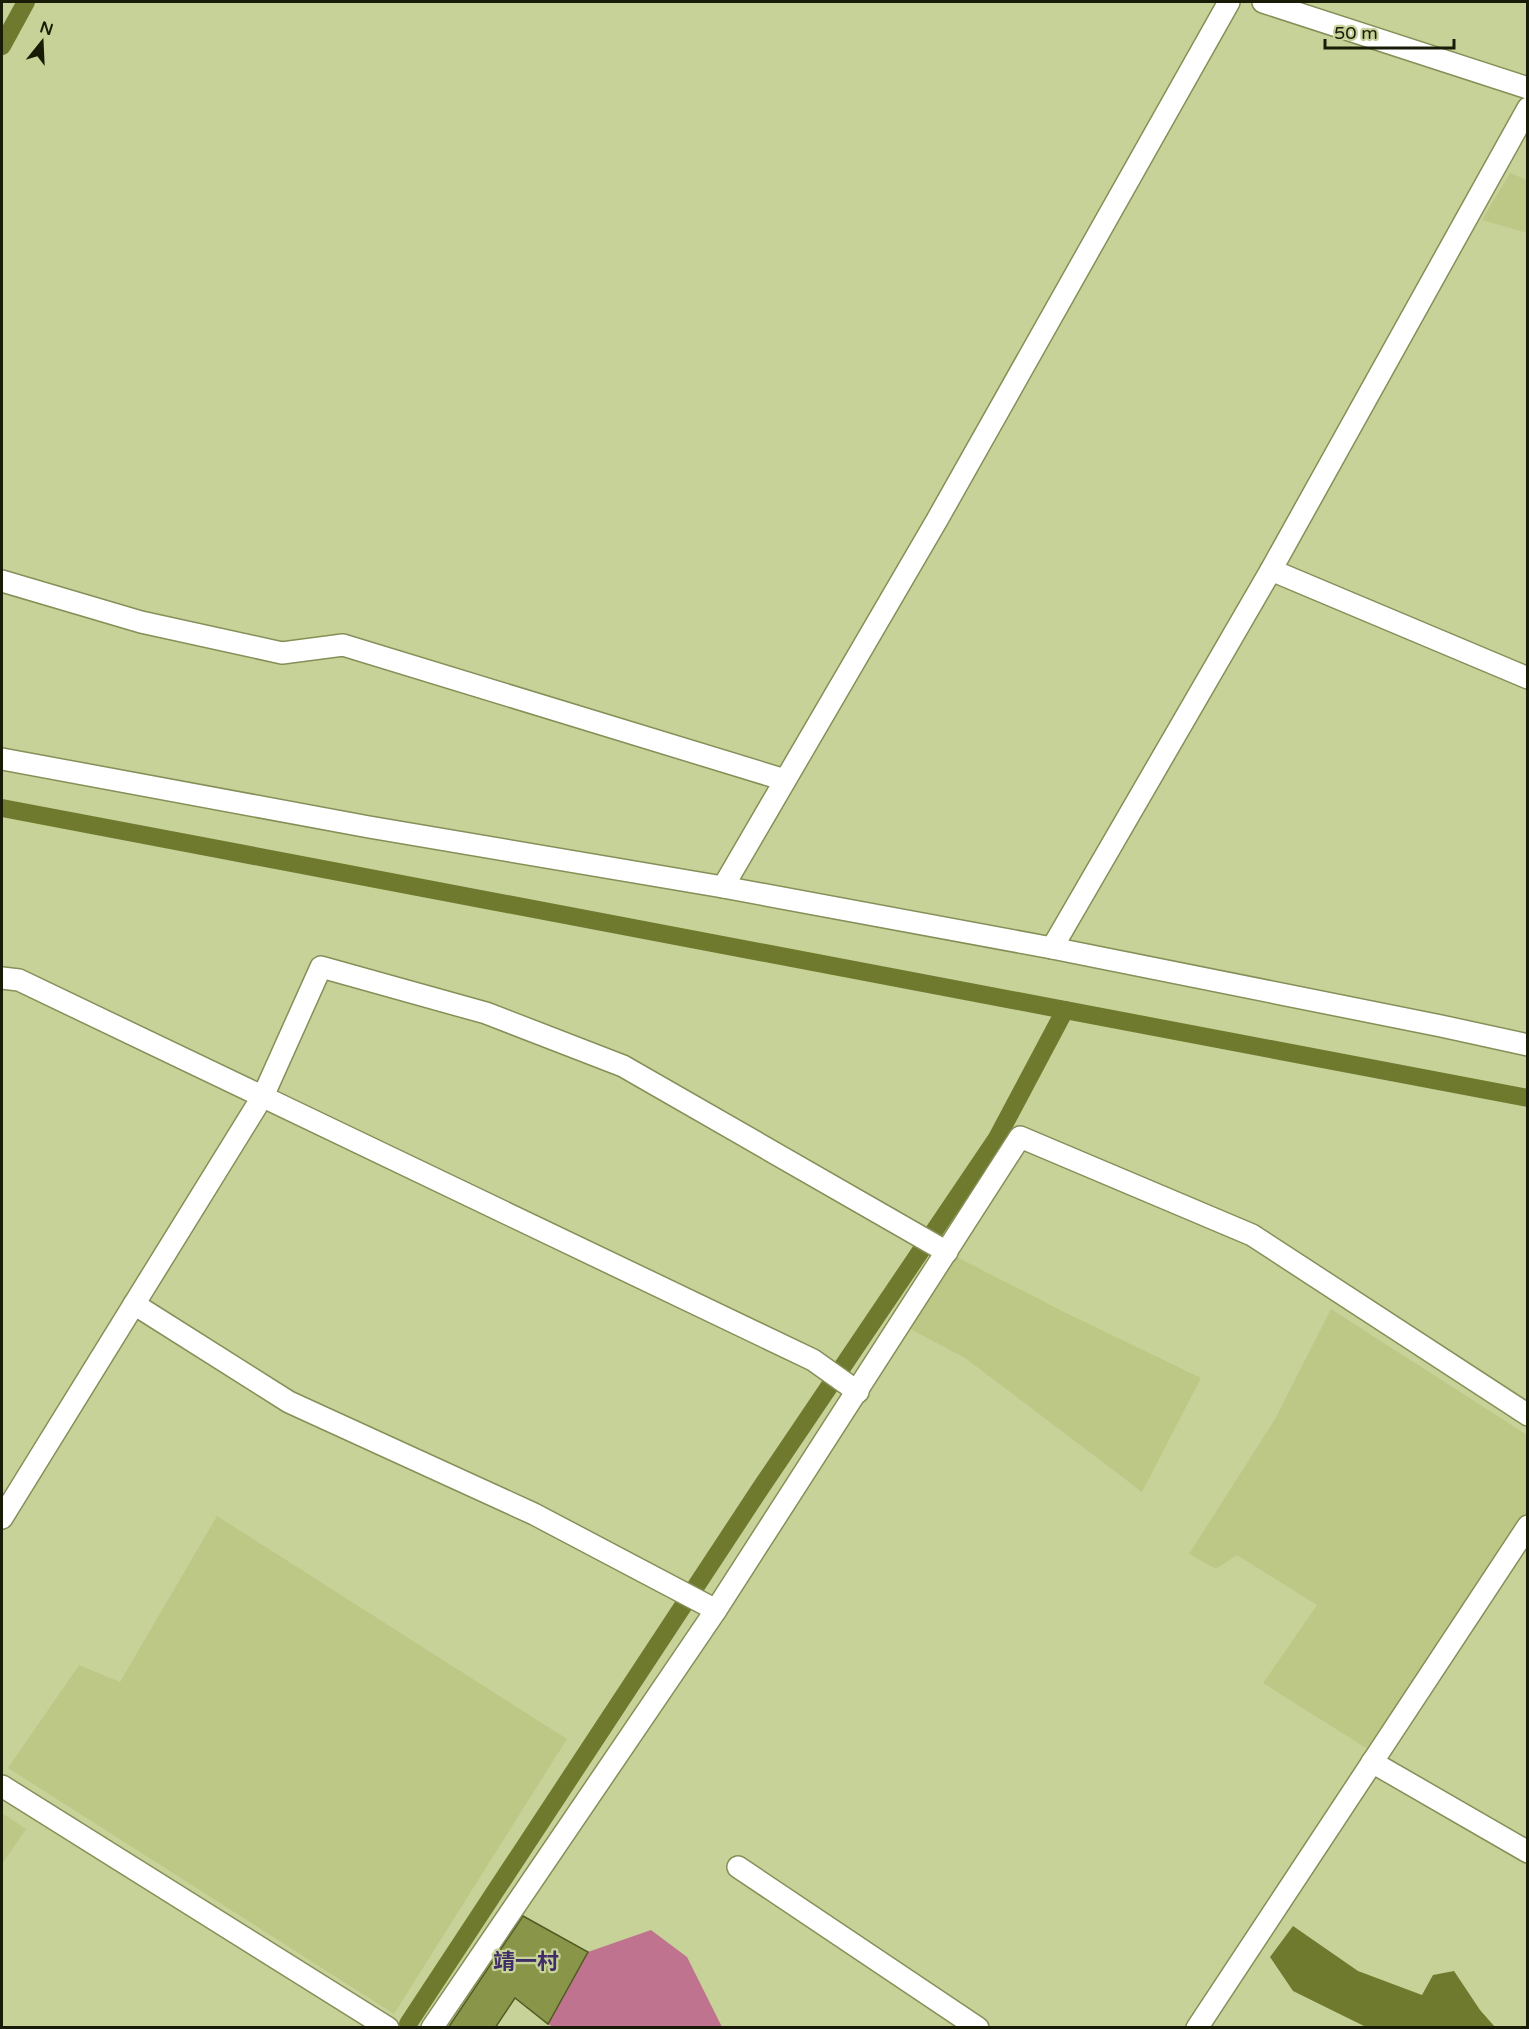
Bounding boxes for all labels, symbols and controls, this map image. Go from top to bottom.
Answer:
north arrow [12,12,72,72]
scale bar [1325,12,1454,50]
text: N [37,17,56,40]
text: 50 m [1334,22,1378,44]
district label: 靖一村 [493,1949,559,1975]

